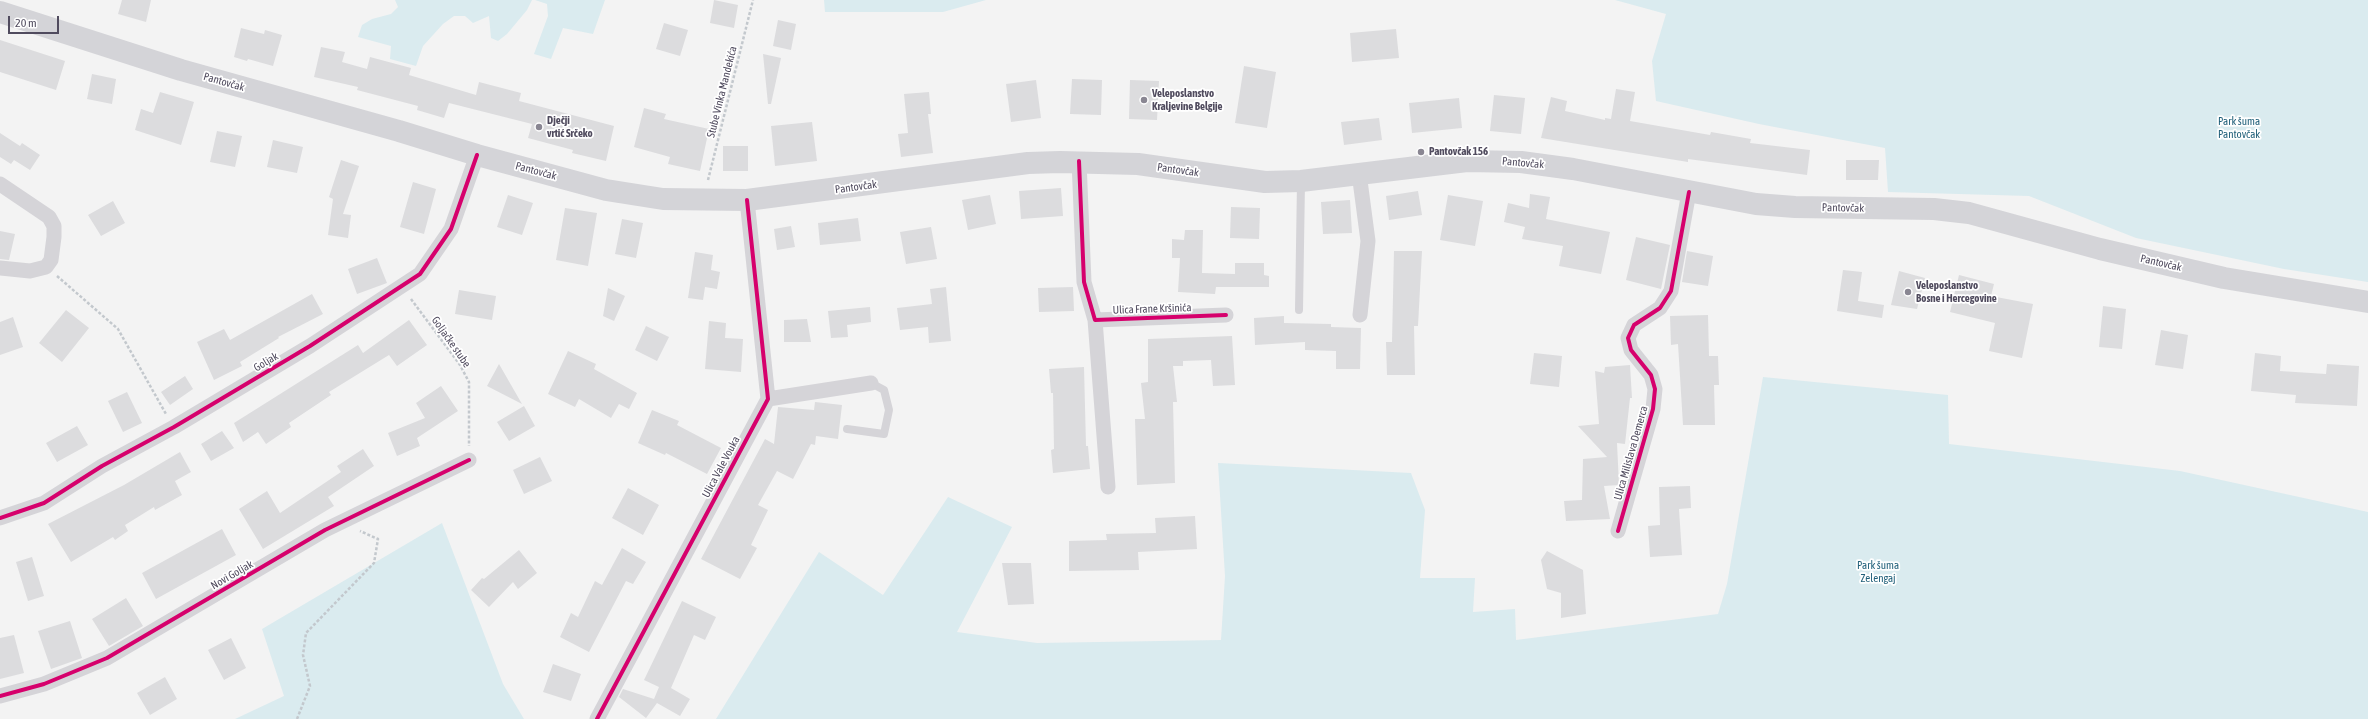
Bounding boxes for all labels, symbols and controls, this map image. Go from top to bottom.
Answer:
scale bar [10,8,61,34]
text: 20 m [15,16,37,30]
street label: Stube Vinka Mandekića [704,45,740,139]
street label: Pantovčak [202,70,246,94]
place label: Veleposlanstvo Kraljevine Belgije [1152,87,1222,113]
marker: Veleposlanstvo Kraljevine Belgije [1139,95,1149,105]
place label: Dječji vrtić Srčeko [547,114,593,140]
park label: Park šuma Pantovčak [2218,115,2260,141]
marker: Dječji vrtić Srčeko [534,122,544,132]
place label: Pantovčak 156 [1429,145,1488,159]
marker: Pantovčak 156 [1416,147,1426,157]
street label: Pantovčak [1501,155,1545,171]
street label: Pantovčak [514,159,558,183]
street label: Pantovčak [1156,161,1200,179]
street label: Pantovčak [834,178,878,196]
street label: Pantovčak [1822,201,1864,215]
street label: Pantovčak [2139,252,2183,274]
place label: Veleposlanstvo Bosne i Hercegovine [1916,279,1997,305]
marker: Veleposlanstvo Bosne i Hercegovine [1903,287,1913,297]
street label: Ulica Frane Kršinića [1112,301,1192,317]
street label: Goljačke stube [429,314,473,370]
street label: Goljak [251,350,281,374]
street label: Ulica Milislava Demerca [1611,404,1651,502]
street label: Ulica Vale Vouka [699,434,743,500]
street label: Novi Goljak [209,558,255,592]
park label: Park šuma Zelengaj [1857,559,1899,585]

